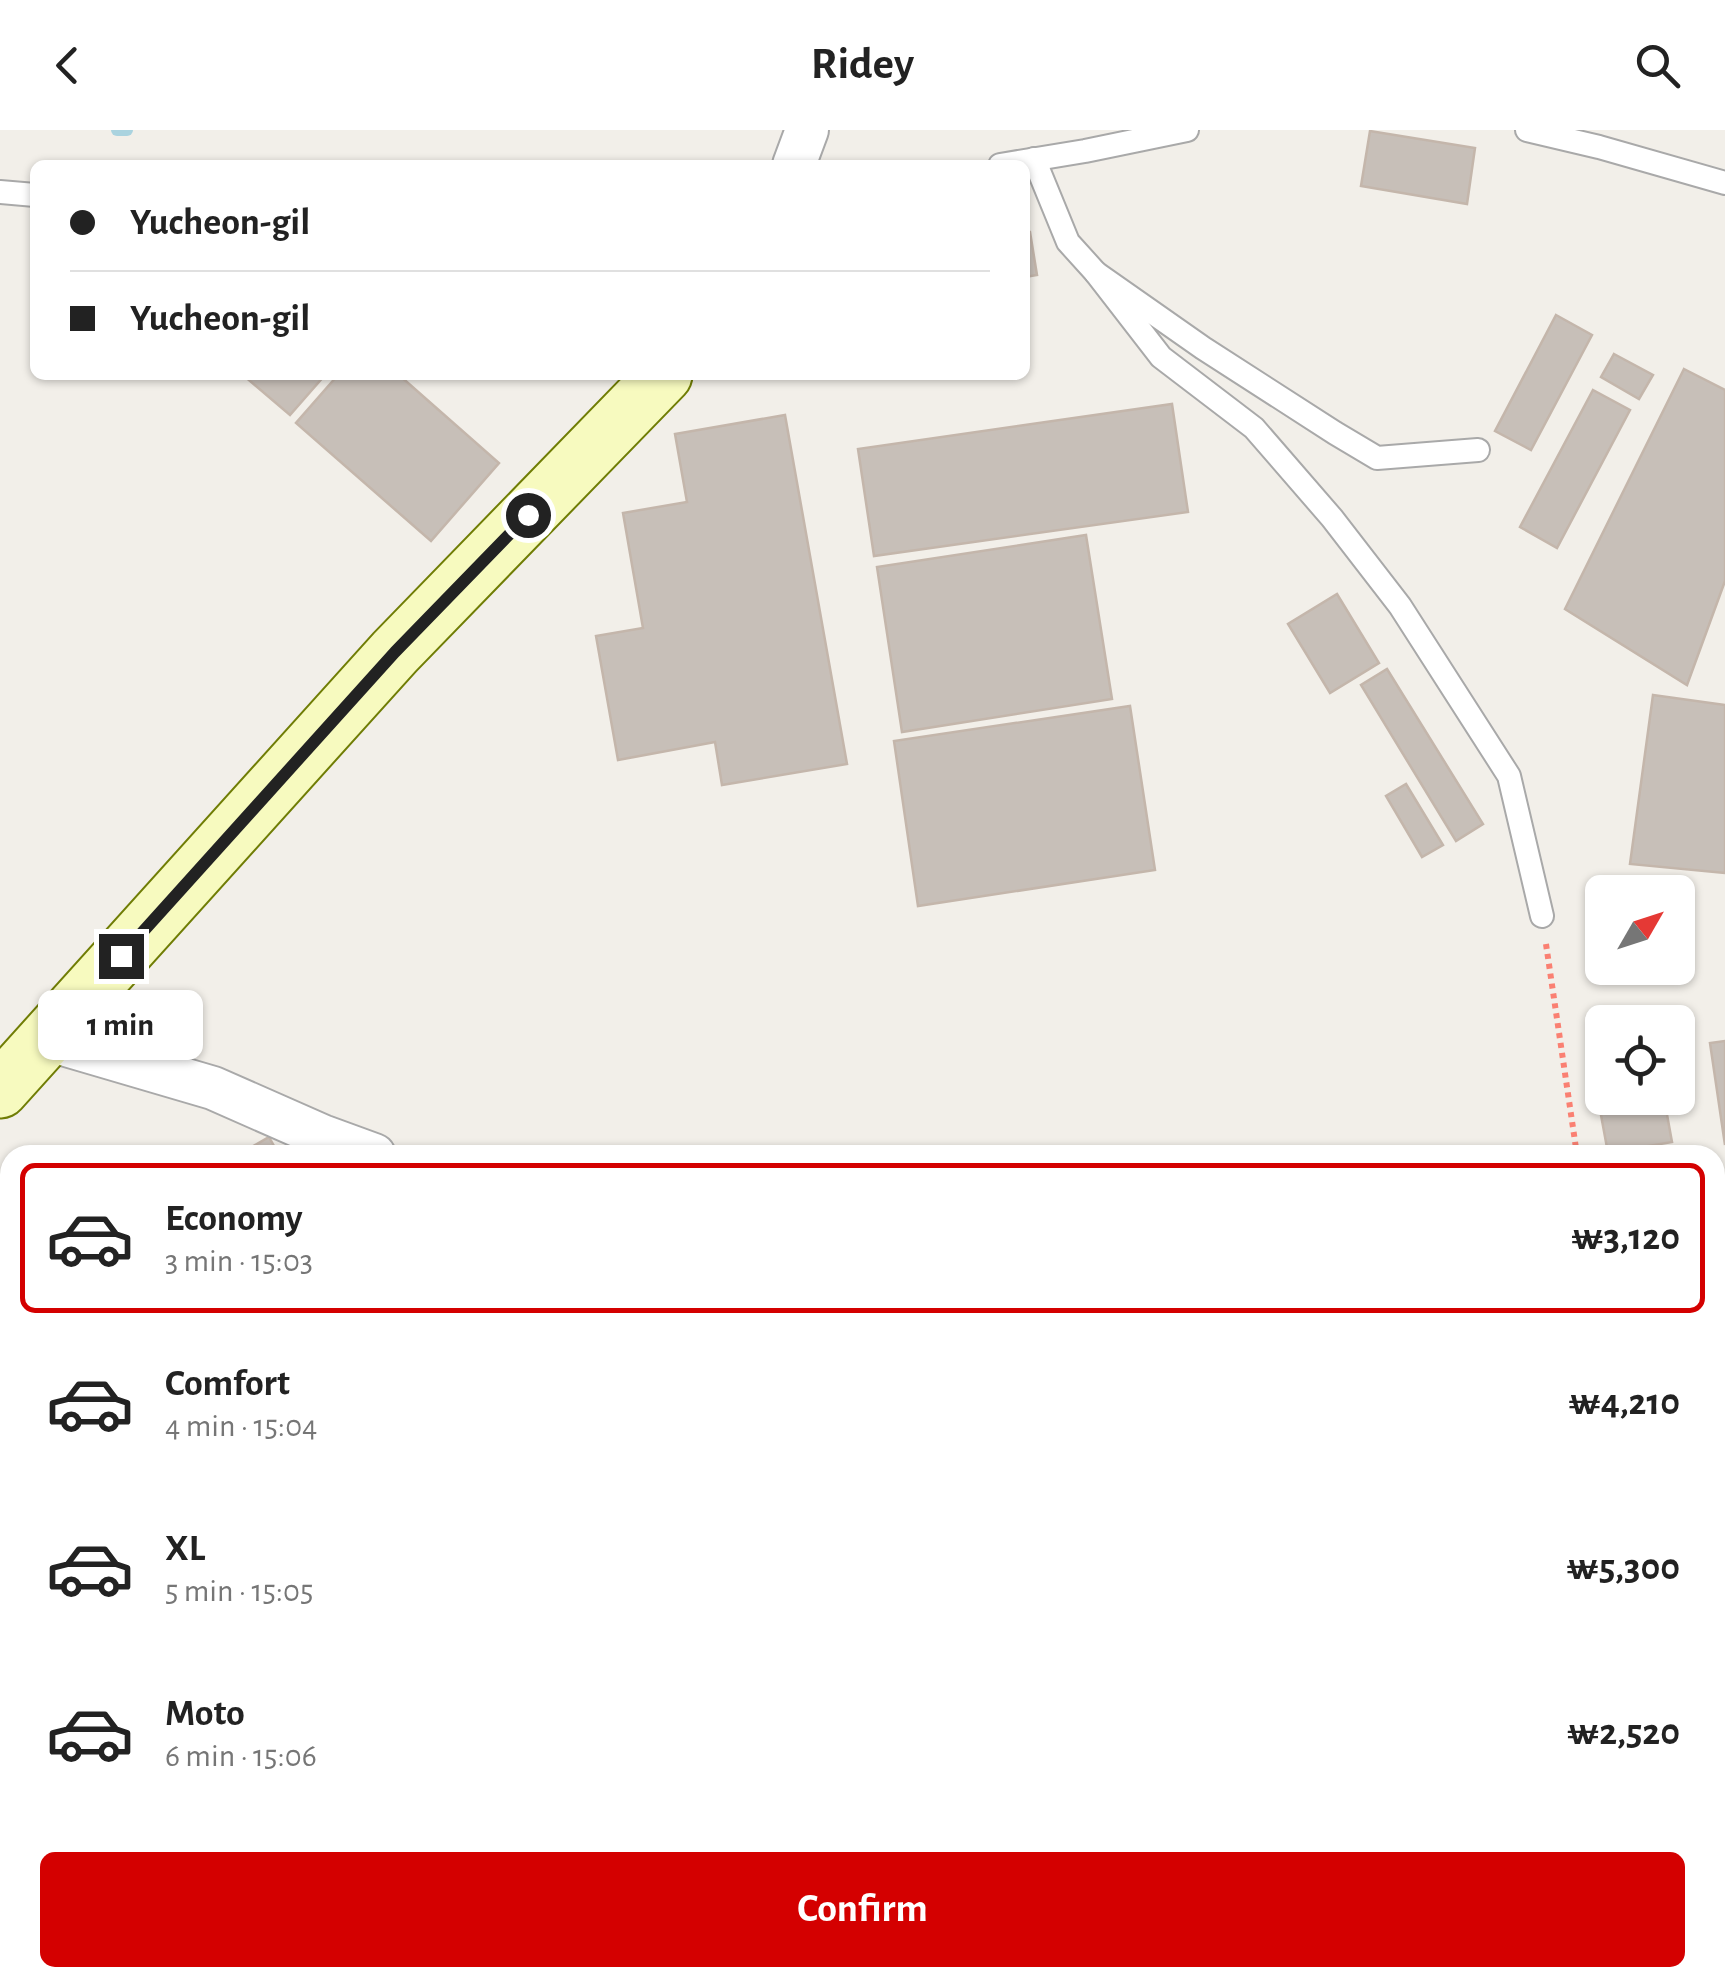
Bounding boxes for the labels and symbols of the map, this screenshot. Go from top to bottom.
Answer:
route start [506,493,551,538]
north arrow [1585,875,1695,985]
route end [99,934,144,979]
callout: 1 min [38,991,204,1061]

